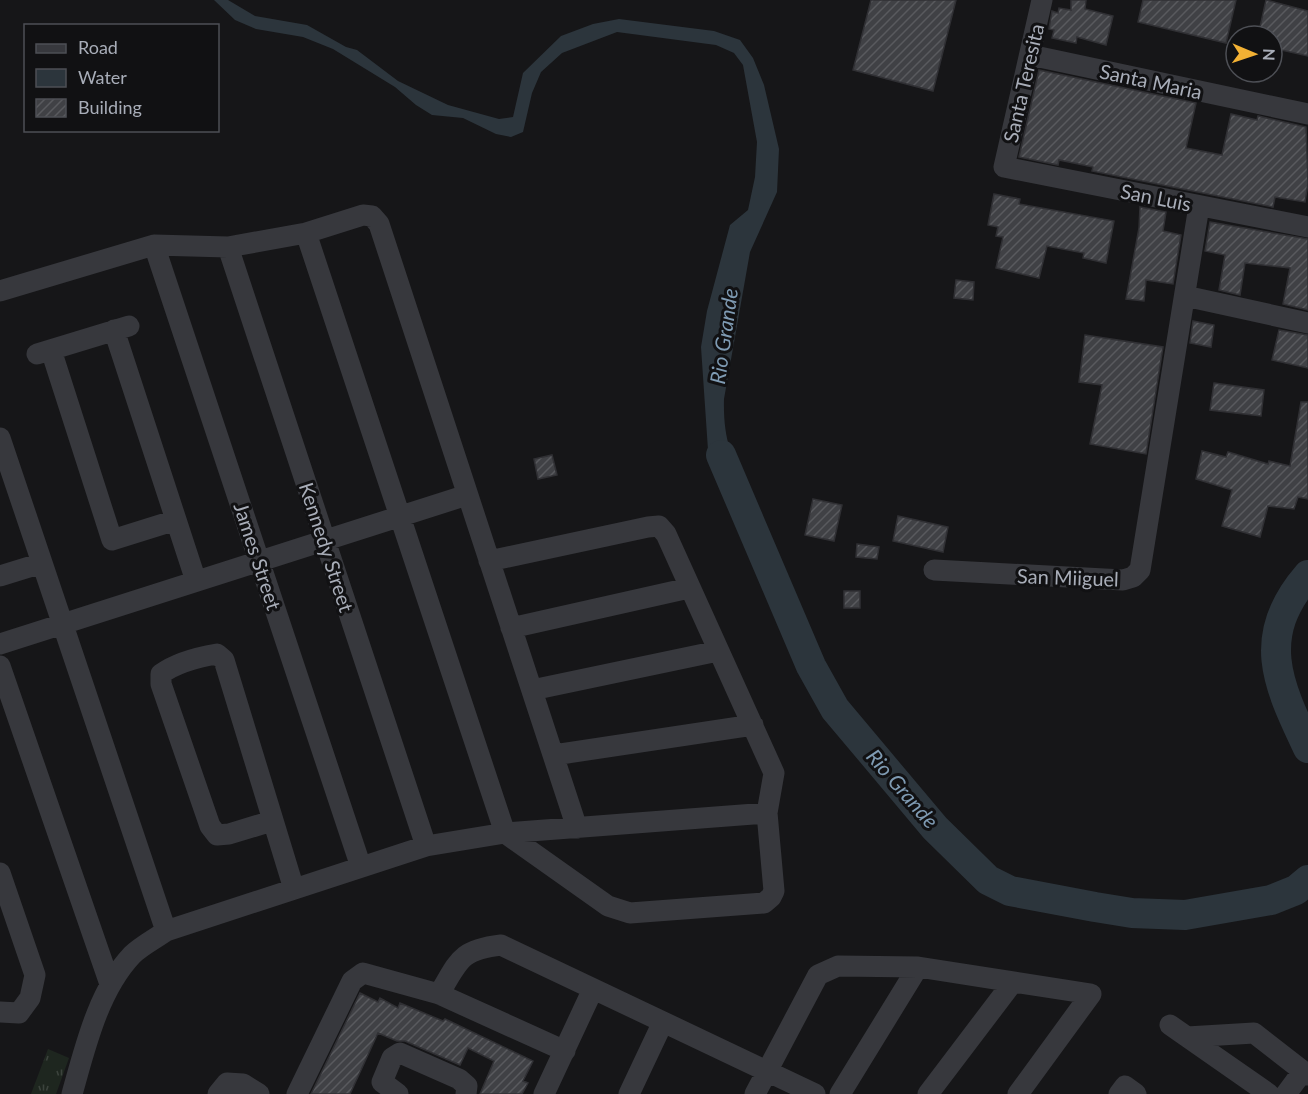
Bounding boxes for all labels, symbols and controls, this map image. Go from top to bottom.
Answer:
street label: Santa Teresita [998,21,1048,145]
legend [24,24,219,132]
north arrow [1224,24,1284,84]
text: Road [78,36,118,58]
text: N [1260,48,1279,61]
street label: Santa Maria [1098,58,1204,104]
text: Water [78,66,127,88]
text: Building [78,96,142,118]
street label: San Luis [1119,178,1193,216]
water label: Rio Grande [704,286,742,386]
street label: Kennedy Street [295,479,359,615]
street label: James Street [229,499,287,613]
street label: San Miiguel [1017,563,1119,591]
water label: Rio Grande [862,743,944,833]

